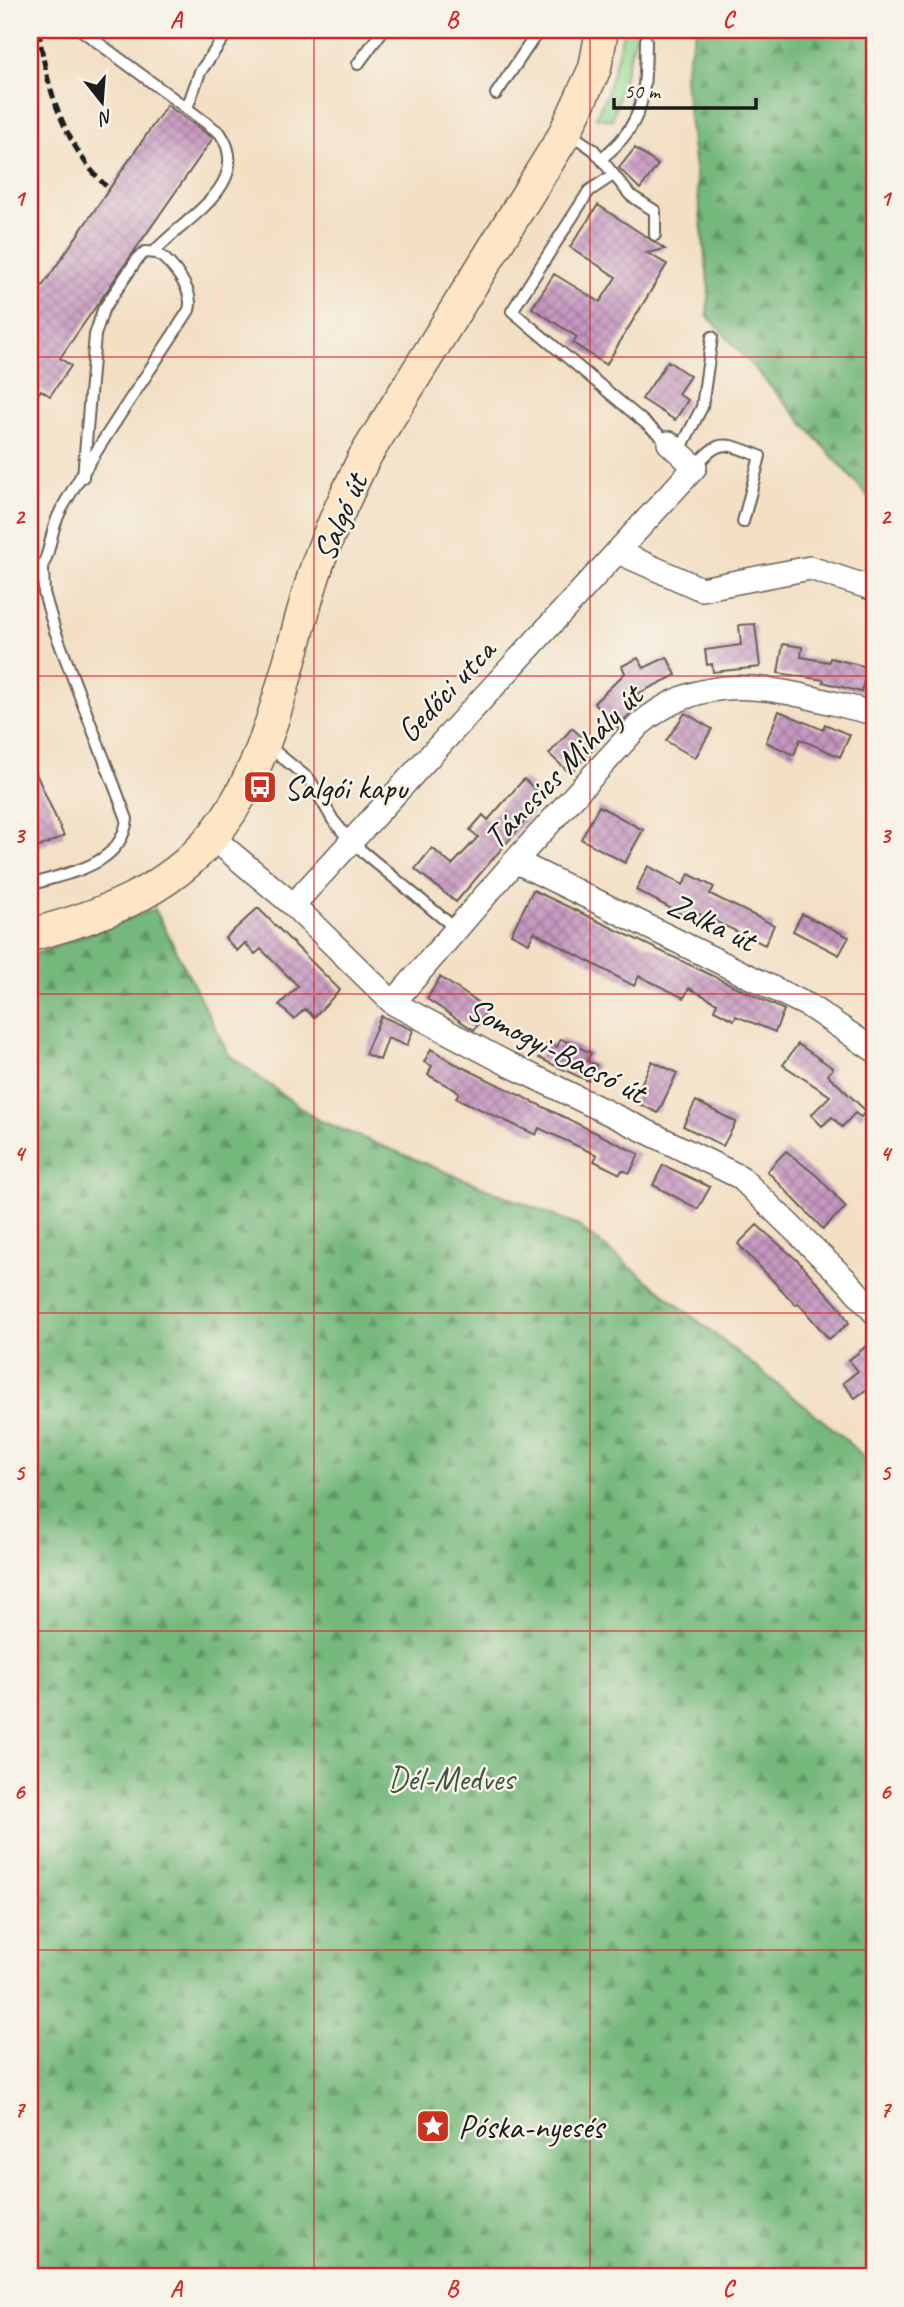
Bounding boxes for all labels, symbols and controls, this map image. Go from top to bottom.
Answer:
text: A [170,5,184,34]
text: B [446,5,460,34]
text: C [723,5,737,34]
north arrow [66,66,136,136]
scale bar [614,66,755,110]
text: 50 m [624,78,662,104]
text: N [94,104,116,131]
text: 1 [14,184,27,213]
text: 1 [880,184,893,213]
street label: Salgó út [303,465,378,567]
text: 2 [14,502,27,531]
text: 2 [880,502,893,531]
street label: Gedőci utca [387,628,506,751]
street label: Táncsics Mihály út [474,674,653,857]
place label: Salgói kapu [284,767,409,809]
bus stop icon: Salgói kapu [241,768,279,806]
text: 3 [14,821,27,850]
text: 3 [880,821,893,850]
street label: Zalka út [661,883,765,962]
street label: Somogyi-Bacsó út [460,987,656,1114]
text: 4 [14,1139,27,1168]
text: 4 [880,1139,893,1168]
text: 5 [14,1458,26,1487]
text: 5 [880,1458,892,1487]
park label: Dél-Medves [388,1758,517,1800]
text: 6 [14,1777,27,1806]
text: 6 [880,1777,893,1806]
text: 7 [14,2095,27,2124]
text: 7 [880,2095,893,2124]
place label: Póska-nyesés [458,2106,606,2148]
place icon: Póska-nyesés [414,2107,452,2145]
text: A [170,2274,184,2303]
text: B [446,2274,460,2303]
text: C [723,2274,737,2303]

